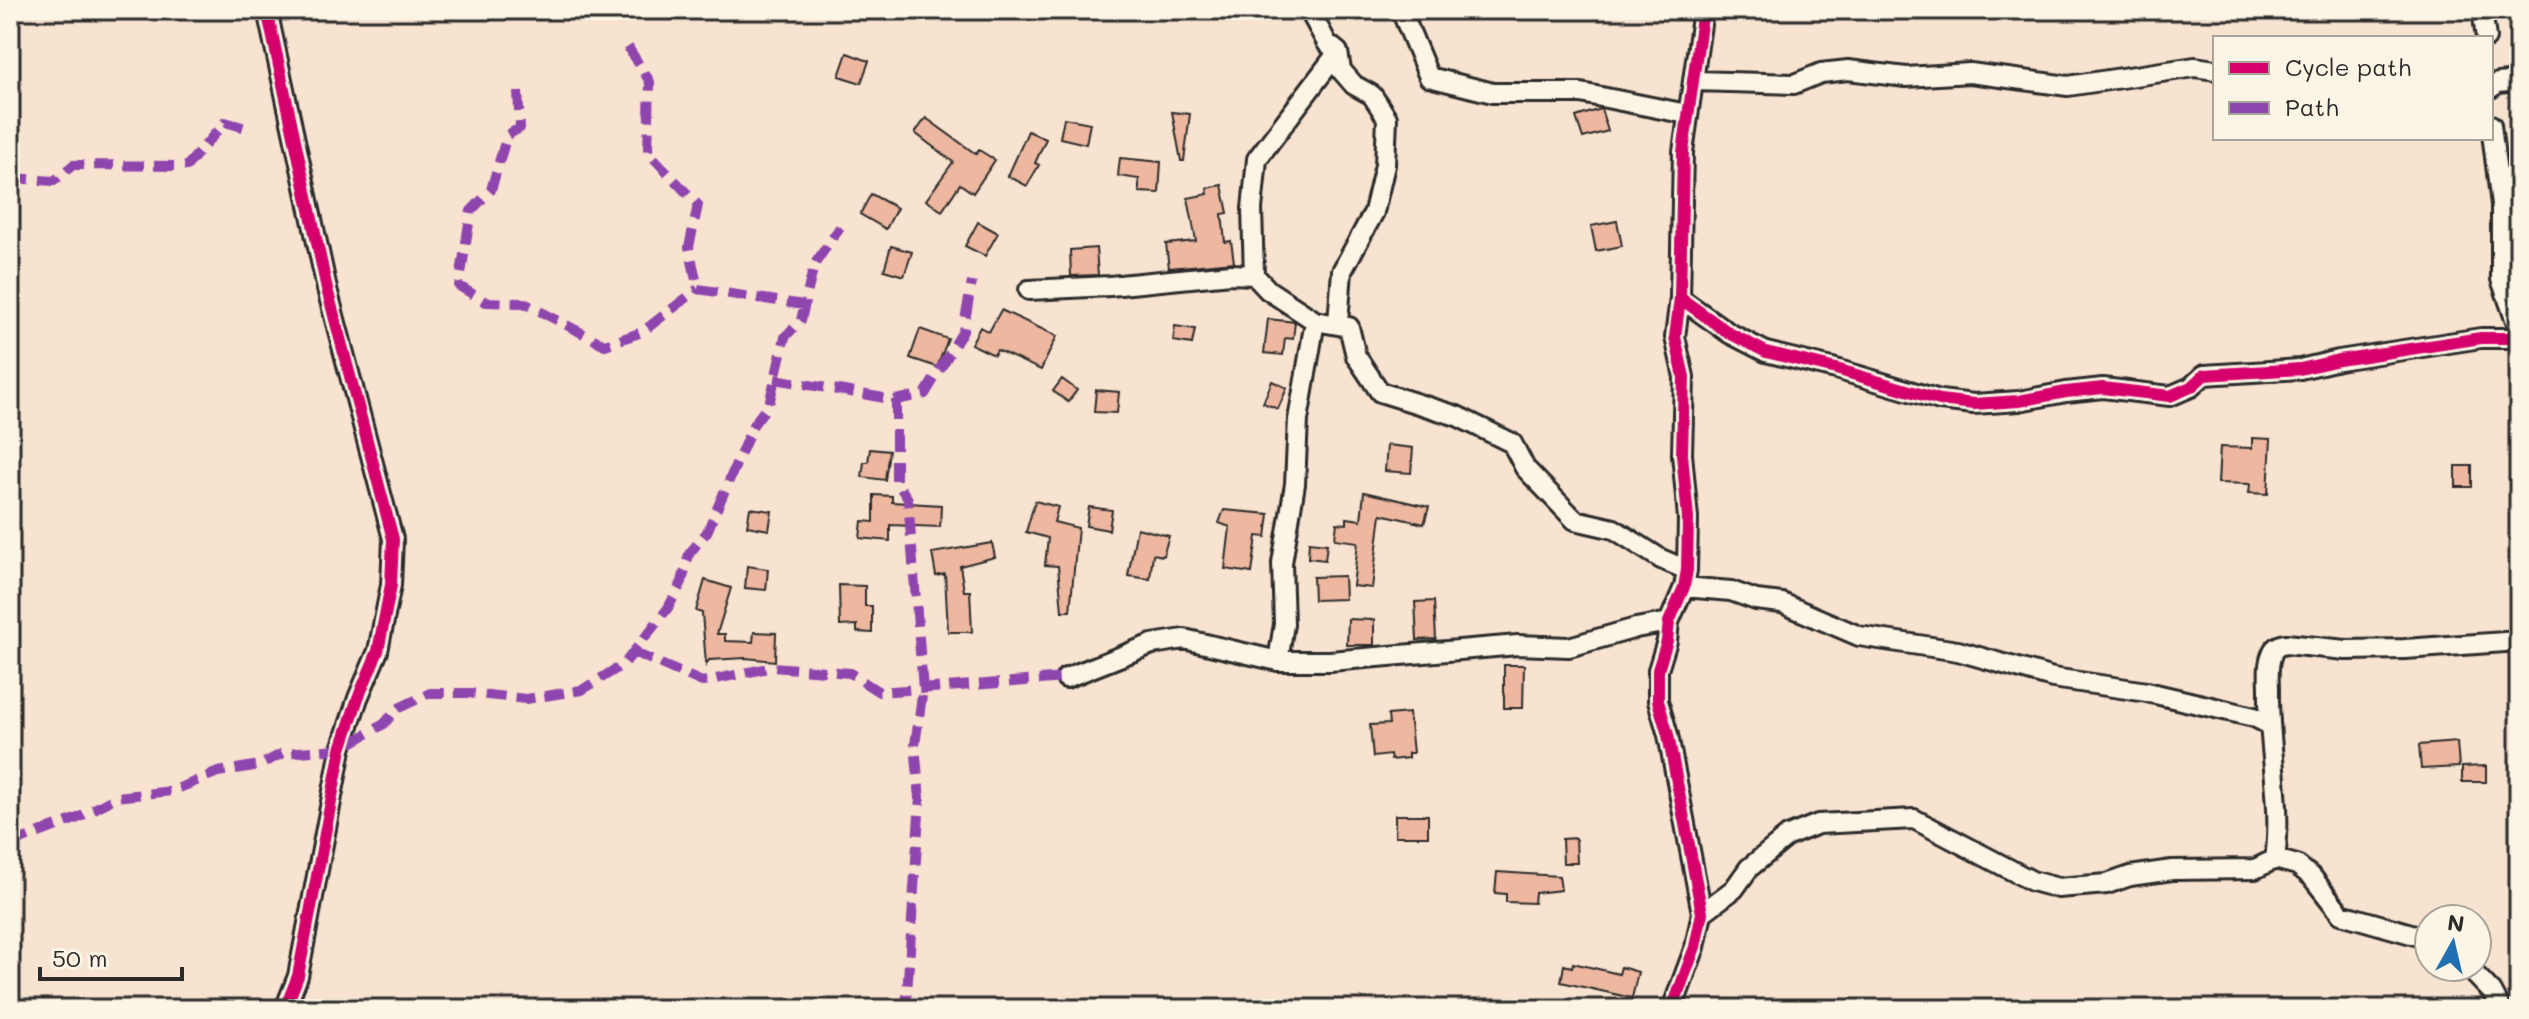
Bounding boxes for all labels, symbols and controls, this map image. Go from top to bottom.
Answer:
legend [2213,36,2493,140]
text: Cycle path [2285,51,2411,82]
text: Path [2285,91,2339,122]
north arrow [2413,903,2493,983]
text: N [2446,907,2466,938]
scale bar [40,931,182,981]
text: 50 m [52,942,108,973]

